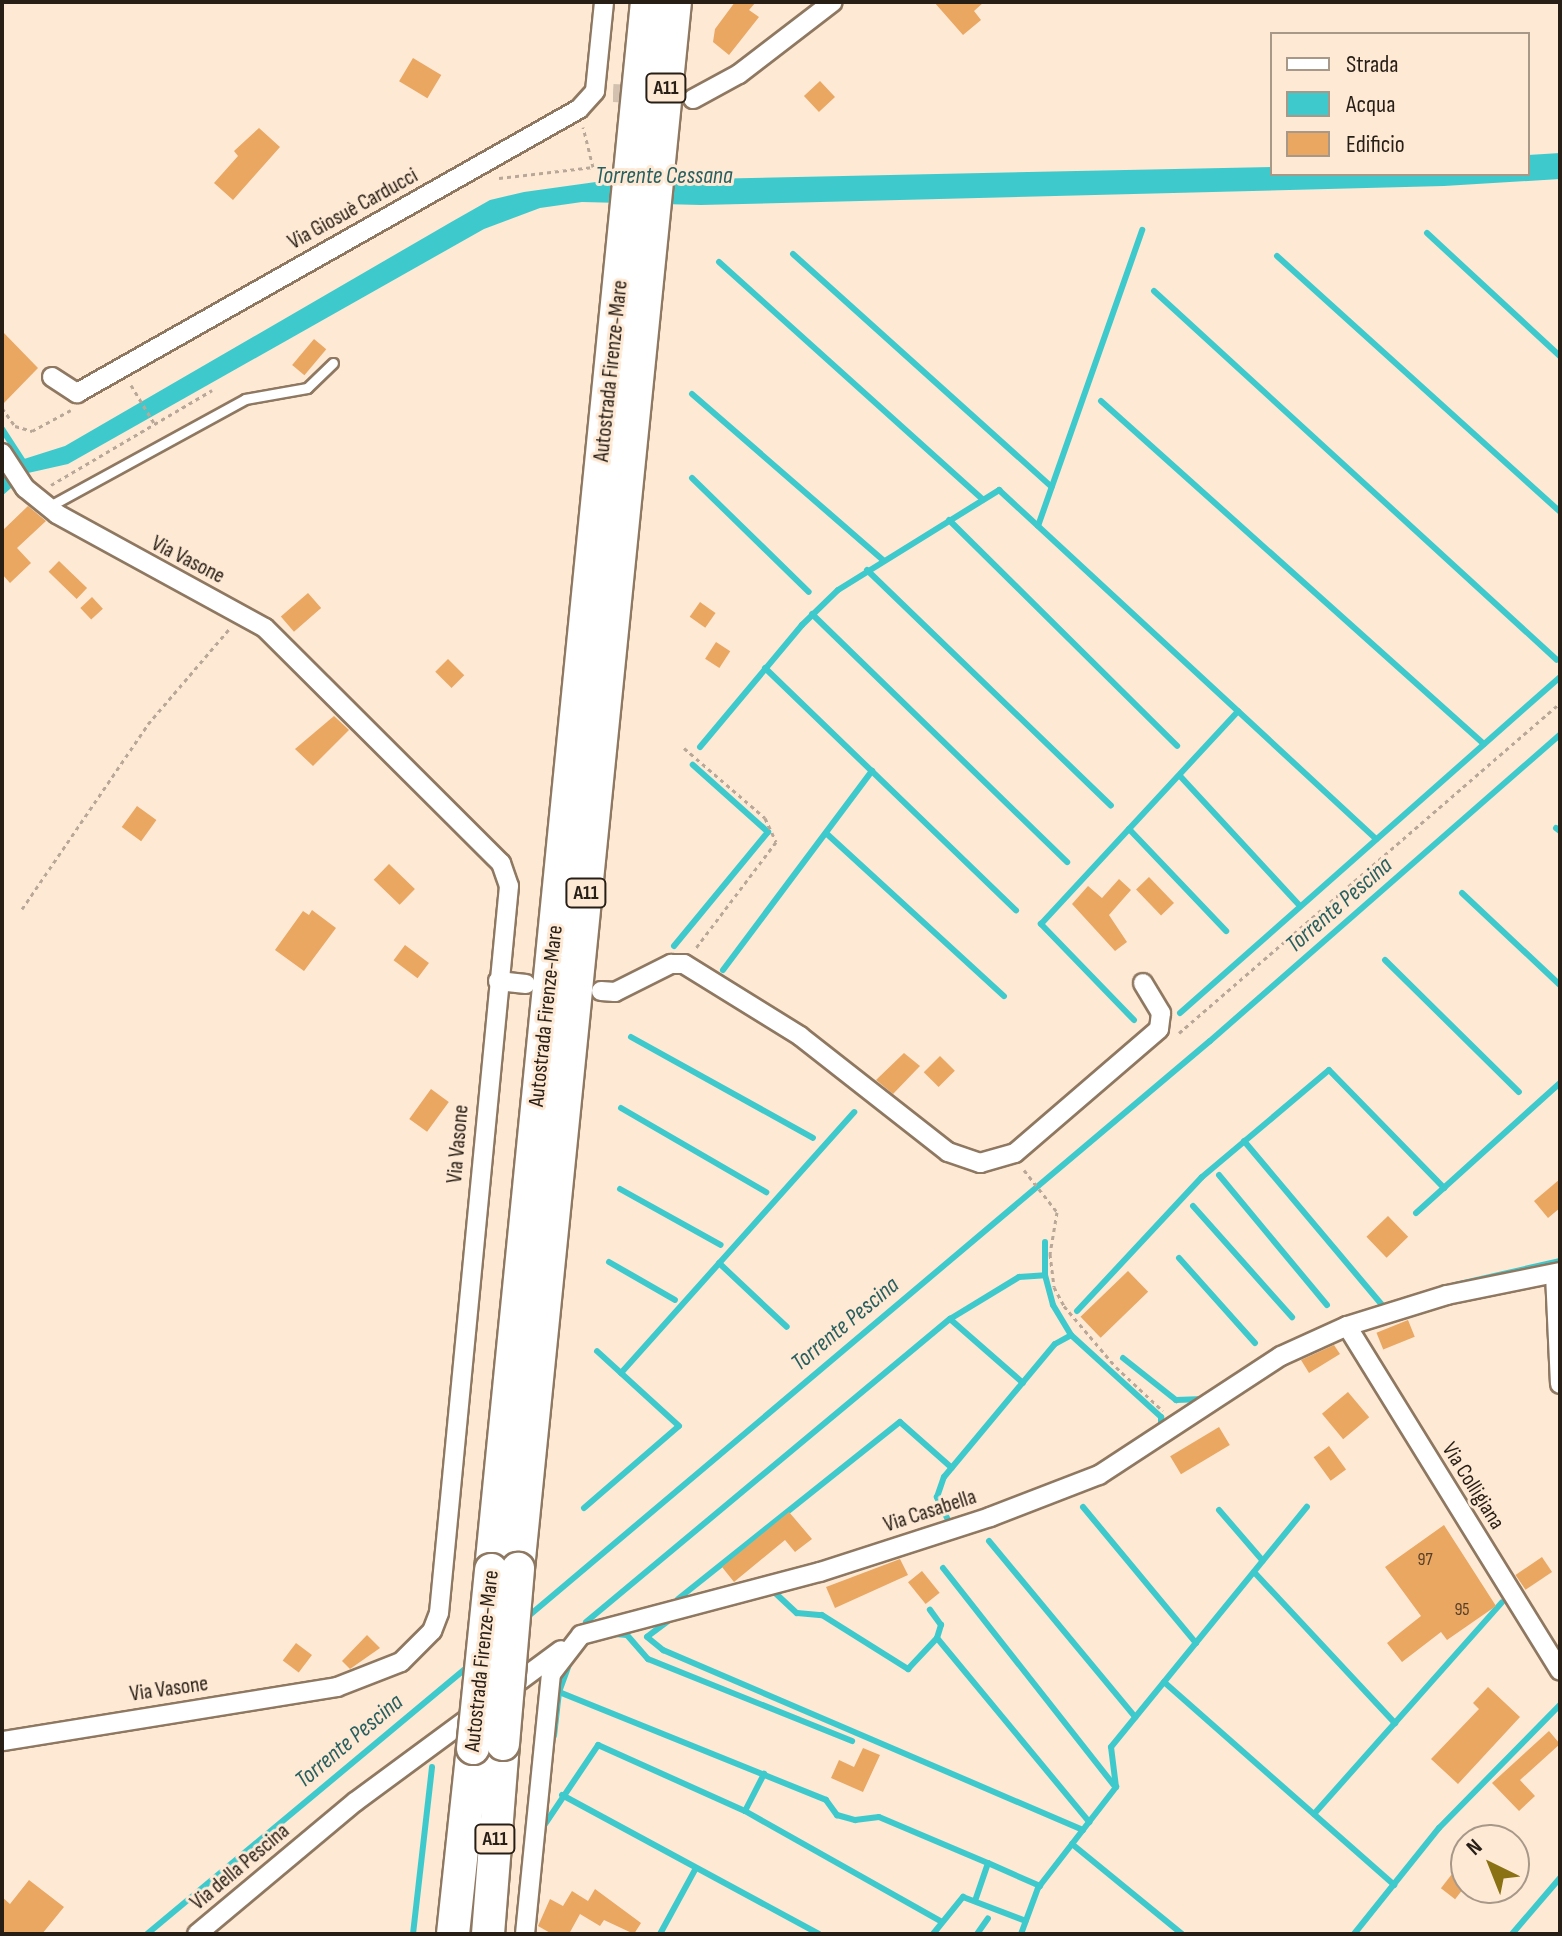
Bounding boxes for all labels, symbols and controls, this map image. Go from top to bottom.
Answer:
legend [1270,32,1530,176]
text: Strada [1346,50,1399,79]
road number: A11 [644,72,688,104]
text: Acqua [1346,90,1395,119]
text: Edificio [1346,130,1405,159]
street label: Via Giosuè Carducci [283,162,423,256]
water label: Torrente Cessana [595,162,733,190]
street label: Autostrada Firenze-Mare [588,279,634,463]
street label: Via Vasone [147,530,229,590]
water label: Torrente Pescina [1280,851,1398,959]
road number: A11 [564,877,608,909]
street label: Autostrada Firenze-Mare [523,924,569,1108]
street label: Via Vasone [441,1104,475,1184]
water label: Torrente Pescina [785,1271,905,1377]
street label: Via Colligiana [1436,1438,1510,1534]
street label: Via Casabella [880,1484,980,1538]
house number: 97 [1417,1549,1433,1571]
street label: Autostrada Firenze-Mare [459,1569,505,1753]
house number: 95 [1454,1599,1470,1621]
street label: Via Vasone [128,1670,210,1708]
water label: Torrente Pescina [289,1688,409,1794]
street label: Via della Pescina [185,1818,295,1916]
road number: A11 [473,1823,517,1855]
north arrow [1450,1824,1530,1904]
text: N [1461,1834,1488,1861]

